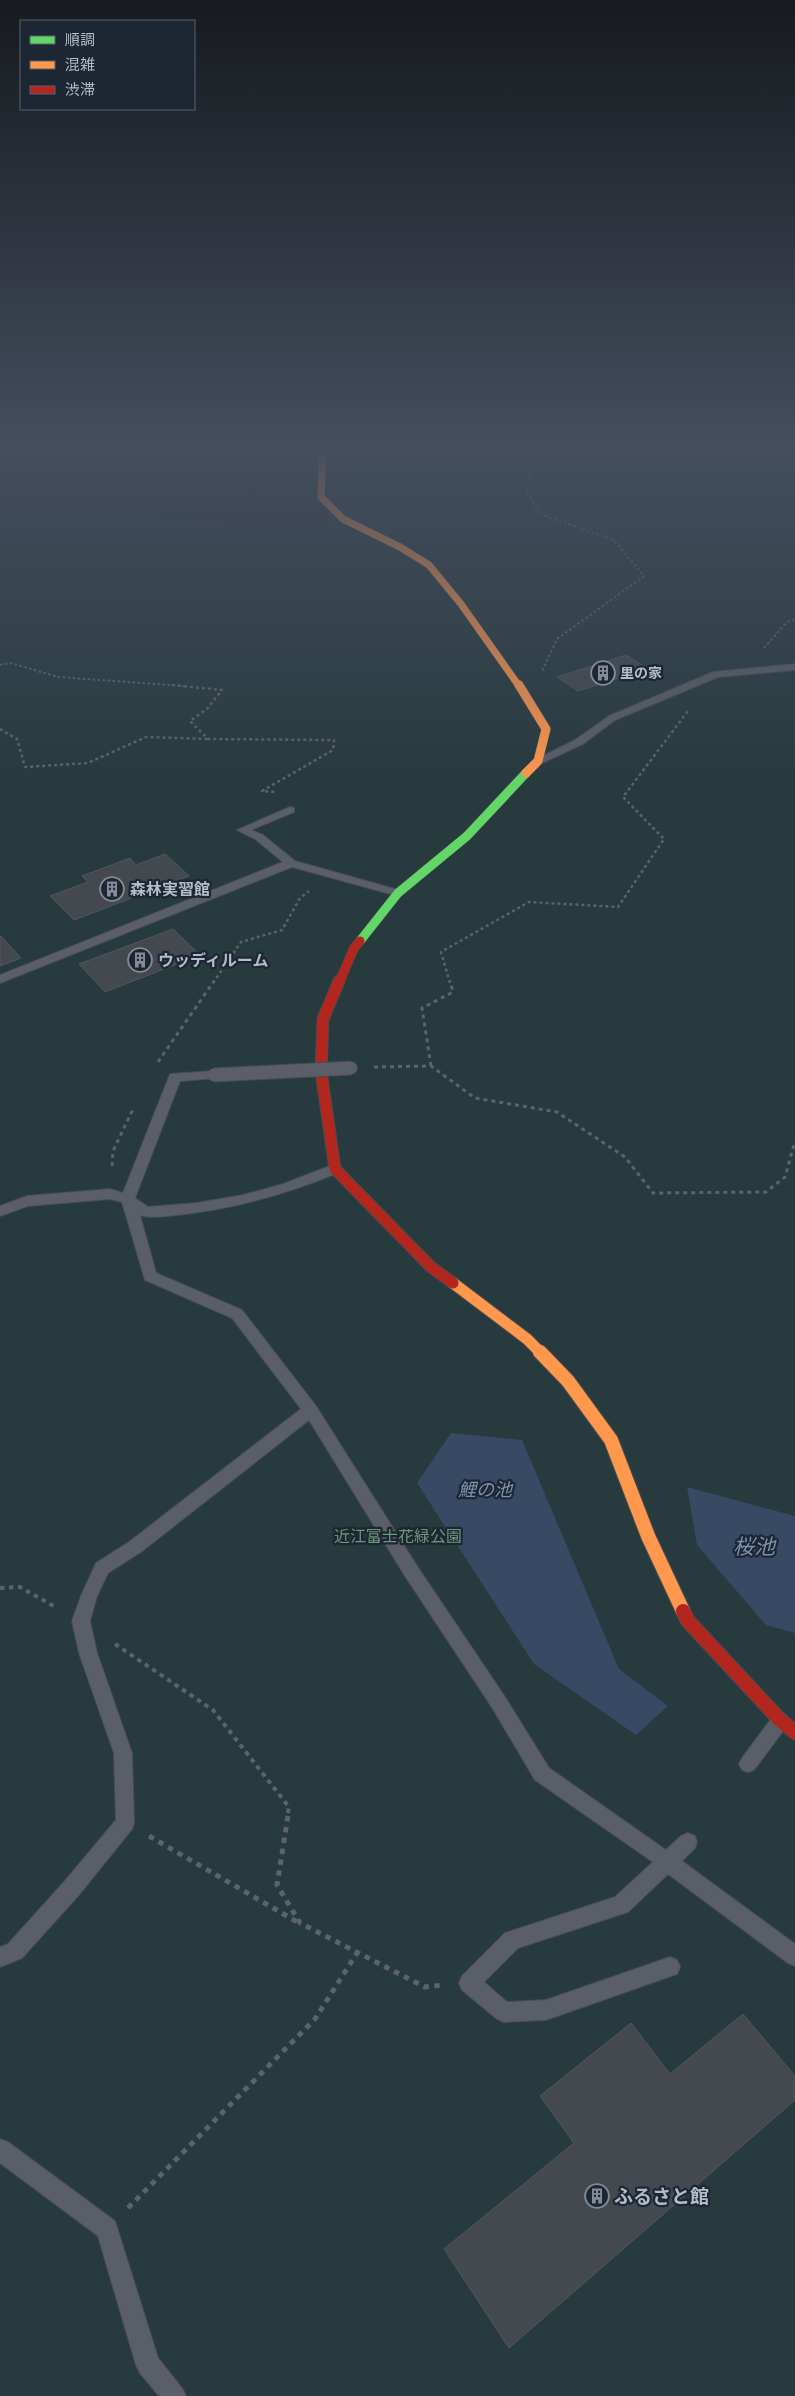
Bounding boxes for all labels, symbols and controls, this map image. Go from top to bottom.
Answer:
legend [20,20,195,110]
text: 順調 [65,29,95,50]
text: 混雑 [65,54,95,75]
text: 渋滞 [65,79,95,100]
building icon: 里の家 [590,660,616,686]
place label: 里の家 [620,663,662,682]
building icon: 森林実習館 [99,876,125,902]
place label: 森林実習館 [130,878,210,900]
building icon: ウッディルーム [127,947,153,973]
place label: ウッディルーム [158,949,268,971]
water label: 鯉の池 [458,1477,514,1501]
park label: 近江富士花緑公園 [334,1525,462,1547]
water label: 桜池 [733,1532,777,1560]
building icon: ふるさと館 [584,2183,610,2209]
place label: ふるさと館 [614,2183,709,2209]

